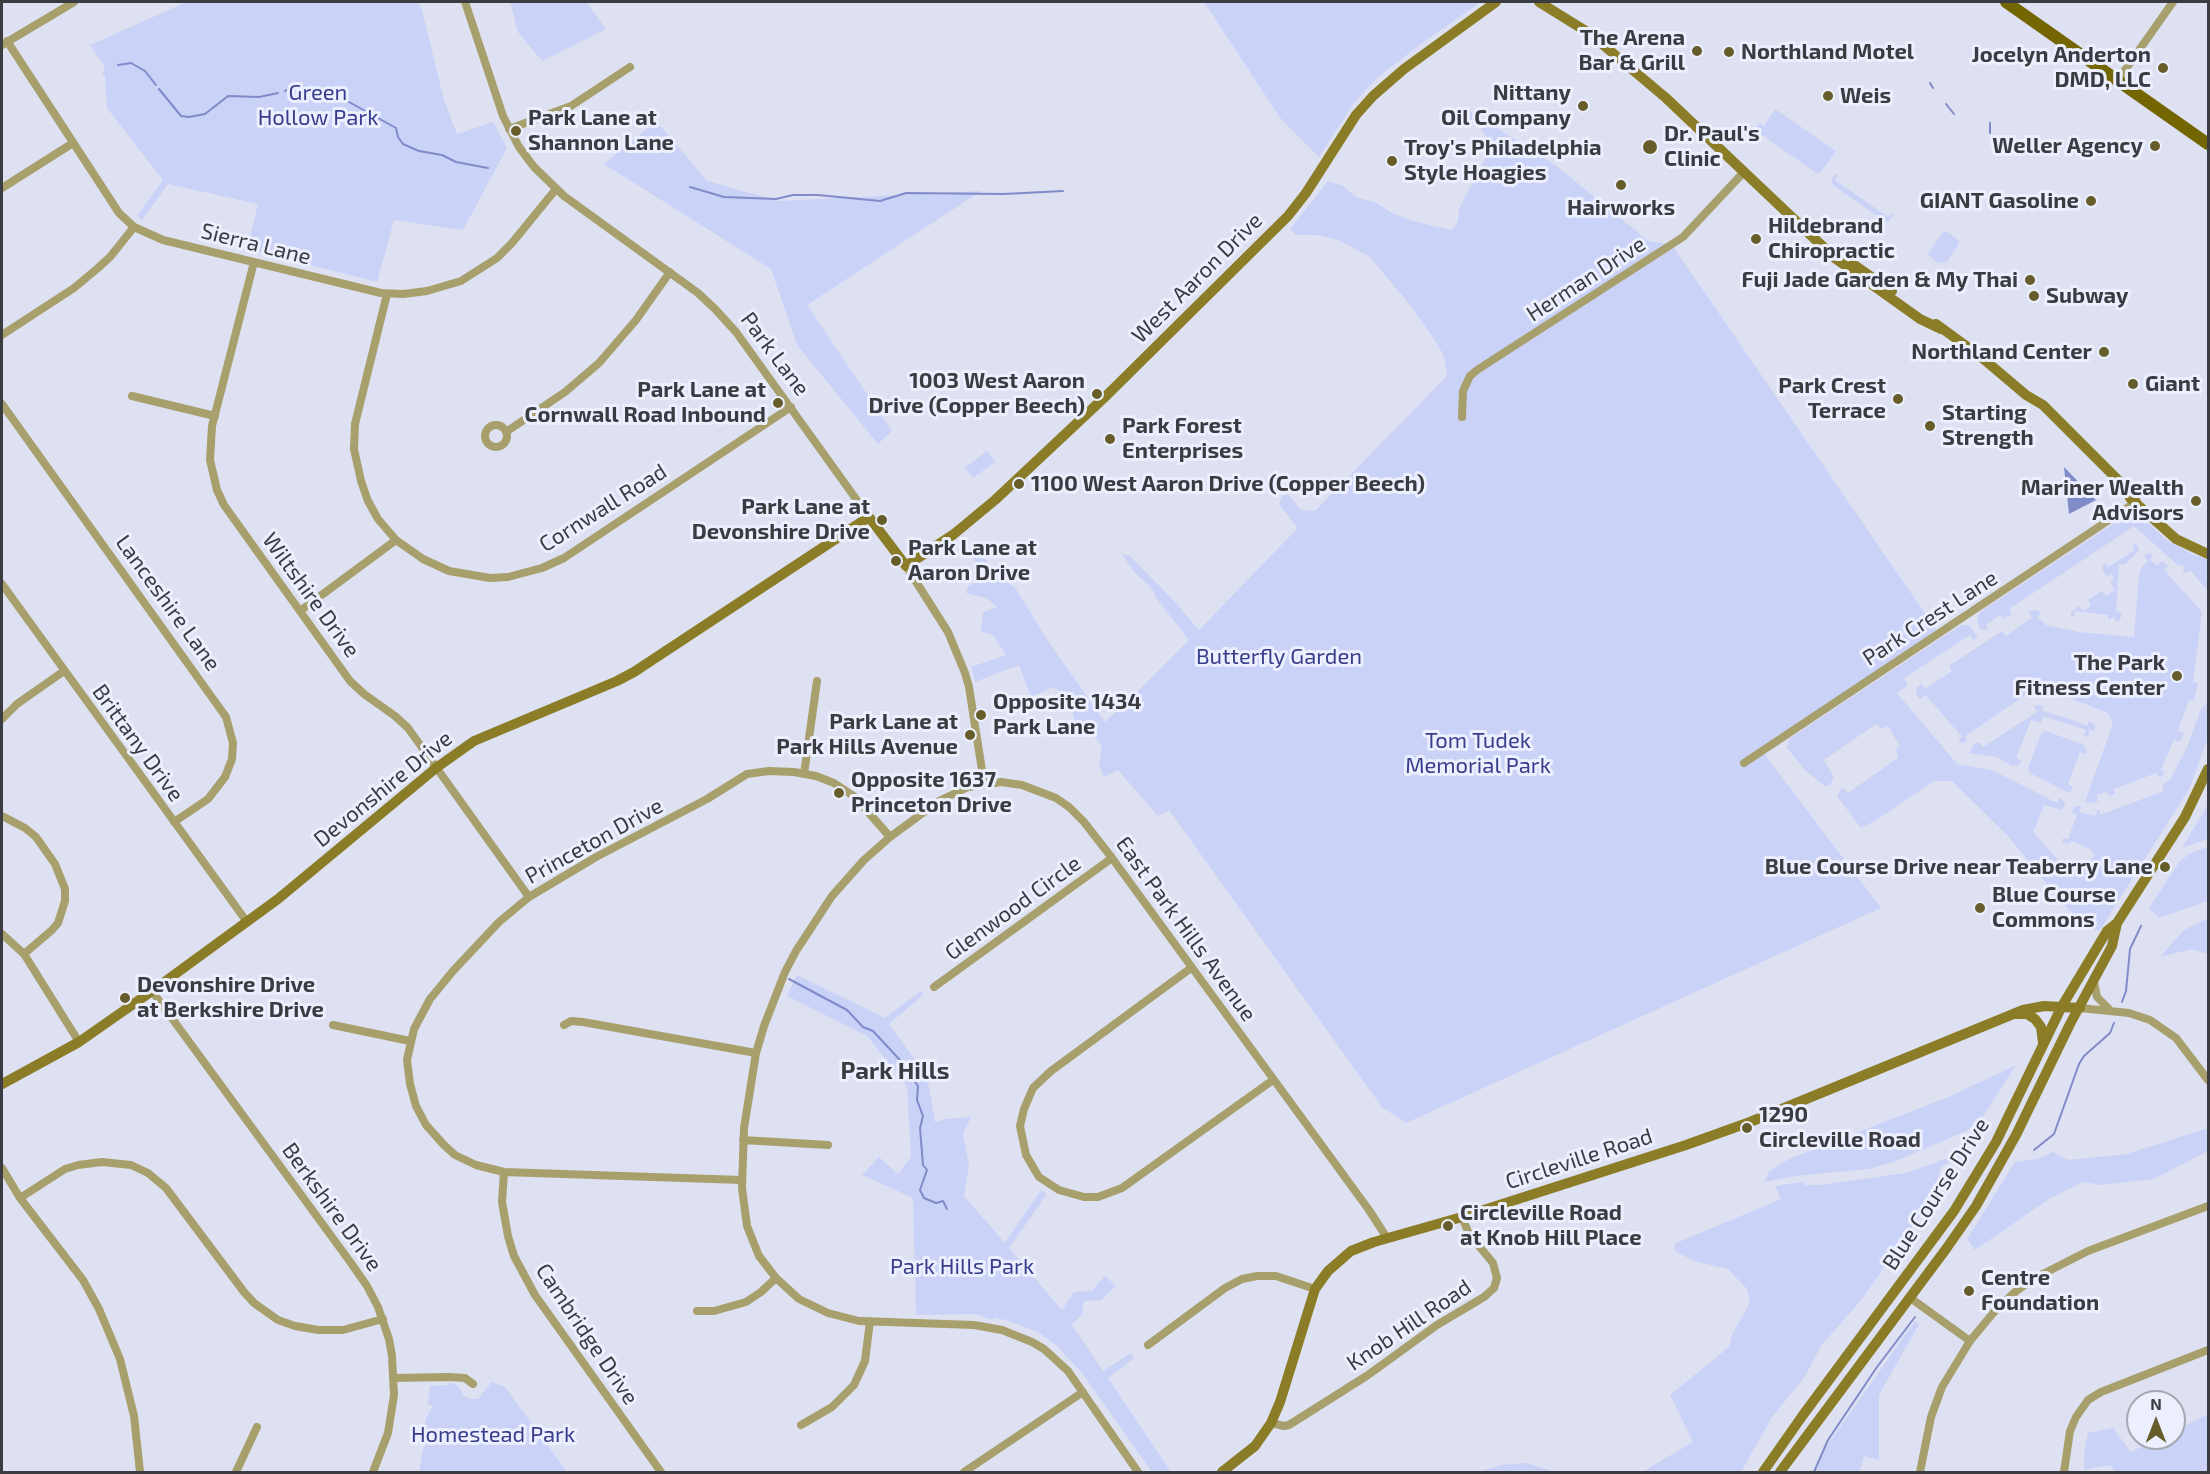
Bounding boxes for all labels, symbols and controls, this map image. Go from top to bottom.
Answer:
place label: The Arena Bar & Grill [1578,25,1685,76]
place label: Northland Motel [1741,39,1914,65]
place label: Jocelyn Anderton DMD, LLC [1972,42,2151,94]
marker: The Arena Bar & Grill [1690,44,1704,58]
marker: Northland Motel [1722,45,1736,59]
marker: Jocelyn Anderton DMD, LLC [2156,61,2170,75]
park label: Green Hollow Park [258,80,378,132]
place label: Nittany Oil Company [1441,80,1571,132]
place label: Weis [1840,83,1891,109]
marker: Weis [1821,89,1835,103]
marker: Nittany Oil Company [1576,99,1590,113]
place label: Park Lane at Shannon Lane [528,105,674,156]
place label: Dr. Paul's Clinic [1664,121,1760,172]
marker: Park Lane at Shannon Lane [509,124,523,138]
place label: Weller Agency [1992,133,2143,159]
place label: Troy's Philadelphia Style Hoagies [1404,135,1602,186]
marker: Dr. Paul's Clinic [1641,138,1659,156]
marker: Weller Agency [2148,139,2162,153]
marker: Troy's Philadelphia Style Hoagies [1385,154,1399,168]
marker: Hairworks [1614,178,1628,192]
place label: GIANT Gasoline [1920,188,2079,214]
marker: GIANT Gasoline [2084,194,2098,208]
place label: Hairworks [1567,195,1675,221]
street label: West Aaron Drive [1126,207,1268,349]
place label: Hildebrand Chiropractic [1768,213,1895,264]
street label: Sierra Lane [198,218,314,270]
street label: Herman Drive [1522,231,1650,327]
marker: Hildebrand Chiropractic [1749,232,1763,246]
place label: Fuji Jade Garden & My Thai [1741,267,2018,293]
marker: Fuji Jade Garden & My Thai [2023,273,2037,287]
place label: Subway [2046,283,2128,309]
marker: Subway [2027,289,2041,303]
street label: Park Lane [735,307,815,401]
place label: Northland Center [1911,339,2092,365]
marker: Northland Center [2097,345,2111,359]
place label: 1003 West Aaron Drive (Copper Beech) [869,368,1085,420]
place label: Giant [2145,371,2200,397]
place label: Park Crest Terrace [1778,373,1886,424]
place label: Park Lane at Cornwall Road Inbound [525,377,766,428]
marker: Giant [2126,377,2140,391]
marker: 1003 West Aaron Drive (Copper Beech) [1090,387,1104,401]
marker: Park Crest Terrace [1891,392,1905,406]
marker: Park Lane at Cornwall Road Inbound [771,396,785,410]
place label: Starting Strength [1942,400,2034,452]
place label: Park Forest Enterprises [1122,413,1243,464]
marker: Starting Strength [1923,419,1937,433]
marker: Park Forest Enterprises [1103,432,1117,446]
street label: Cornwall Road [534,458,672,558]
place label: 1100 West Aaron Drive (Copper Beech) [1031,471,1425,497]
place label: Mariner Wealth Advisors [2021,475,2184,526]
marker: 1100 West Aaron Drive (Copper Beech) [1012,477,1026,491]
place label: Park Lane at Devonshire Drive [692,494,870,546]
marker: Mariner Wealth Advisors [2189,494,2203,508]
marker: Park Lane at Devonshire Drive [875,513,889,527]
street label: Wiltshire Drive [257,527,365,663]
street label: Lanceshire Lane [110,530,226,676]
place label: Park Lane at Aaron Drive [908,535,1037,586]
marker: Park Lane at Aaron Drive [889,554,903,568]
street label: Park Crest Lane [1858,565,2002,671]
park label: Butterfly Garden [1196,644,1362,670]
place label: The Park Fitness Center [2015,650,2165,702]
marker: The Park Fitness Center [2170,669,2184,683]
street label: Brittany Drive [87,679,189,807]
place label: Opposite 1434 Park Lane [993,689,1141,740]
marker: Opposite 1434 Park Lane [974,708,988,722]
place label: Park Lane at Park Hills Avenue [776,709,958,760]
street label: Devonshire Drive [309,725,457,853]
marker: Park Lane at Park Hills Avenue [963,728,977,742]
park label: Tom Tudek Memorial Park [1405,728,1551,780]
place label: Opposite 1637 Princeton Drive [851,767,1012,818]
marker: Opposite 1637 Princeton Drive [832,786,846,800]
street label: Princeton Drive [521,792,667,890]
street label: East Park Hills Avenue [1110,832,1262,1026]
street label: Glenwood Circle [940,850,1086,966]
place label: Blue Course Drive near Teaberry Lane [1765,854,2153,880]
marker: Blue Course Drive near Teaberry Lane [2158,860,2172,874]
place label: Blue Course Commons [1992,882,2116,933]
marker: Blue Course Commons [1973,901,1987,915]
place label: Devonshire Drive at Berkshire Drive [137,972,324,1023]
marker: Devonshire Drive at Berkshire Drive [118,991,132,1005]
district label: Park Hills [841,1057,949,1085]
place label: 1290 Circleville Road [1759,1102,1921,1154]
street label: Blue Course Drive [1877,1113,1995,1275]
marker: 1290 Circleville Road [1740,1121,1754,1135]
street label: Circleville Road [1502,1123,1656,1195]
street label: Berkshire Drive [277,1138,387,1276]
place label: Circleville Road at Knob Hill Place [1460,1200,1642,1252]
marker: Circleville Road at Knob Hill Place [1441,1219,1455,1233]
park label: Park Hills Park [890,1254,1034,1280]
street label: Cambridge Drive [530,1258,644,1410]
place label: Centre Foundation [1981,1265,2099,1316]
street label: Knob Hill Road [1342,1274,1476,1376]
marker: Centre Foundation [1962,1284,1976,1298]
north arrow [2126,1390,2186,1450]
text: N [2150,1394,2162,1413]
park label: Homestead Park [411,1422,575,1448]

